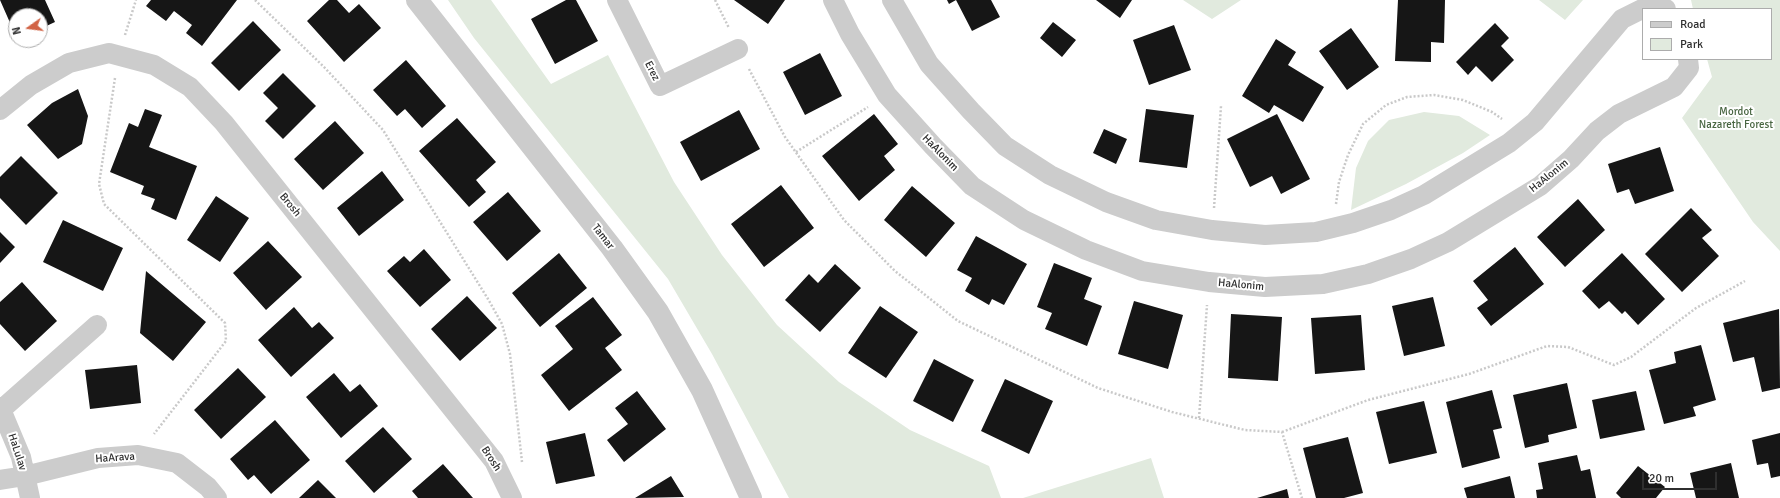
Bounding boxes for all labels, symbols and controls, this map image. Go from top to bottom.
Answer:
north arrow [8,8,48,48]
legend [1642,8,1772,60]
text: Road [1680,17,1706,32]
text: N [10,25,24,36]
text: Park [1680,37,1703,52]
street label: Erez [641,59,663,83]
park label: Mordot Nazareth Forest [1699,105,1773,131]
street label: HaAlonim [919,132,961,174]
street label: HaAlonim [1527,156,1571,196]
street label: Brosh [276,190,304,220]
street label: Tamar [589,222,617,252]
street label: HaAlonim [1217,276,1265,294]
street label: HaLulav [5,432,29,472]
street label: Brosh [478,444,504,474]
street label: HaArava [95,450,135,466]
scale bar [1644,464,1719,490]
text: 20 m [1649,471,1674,486]

